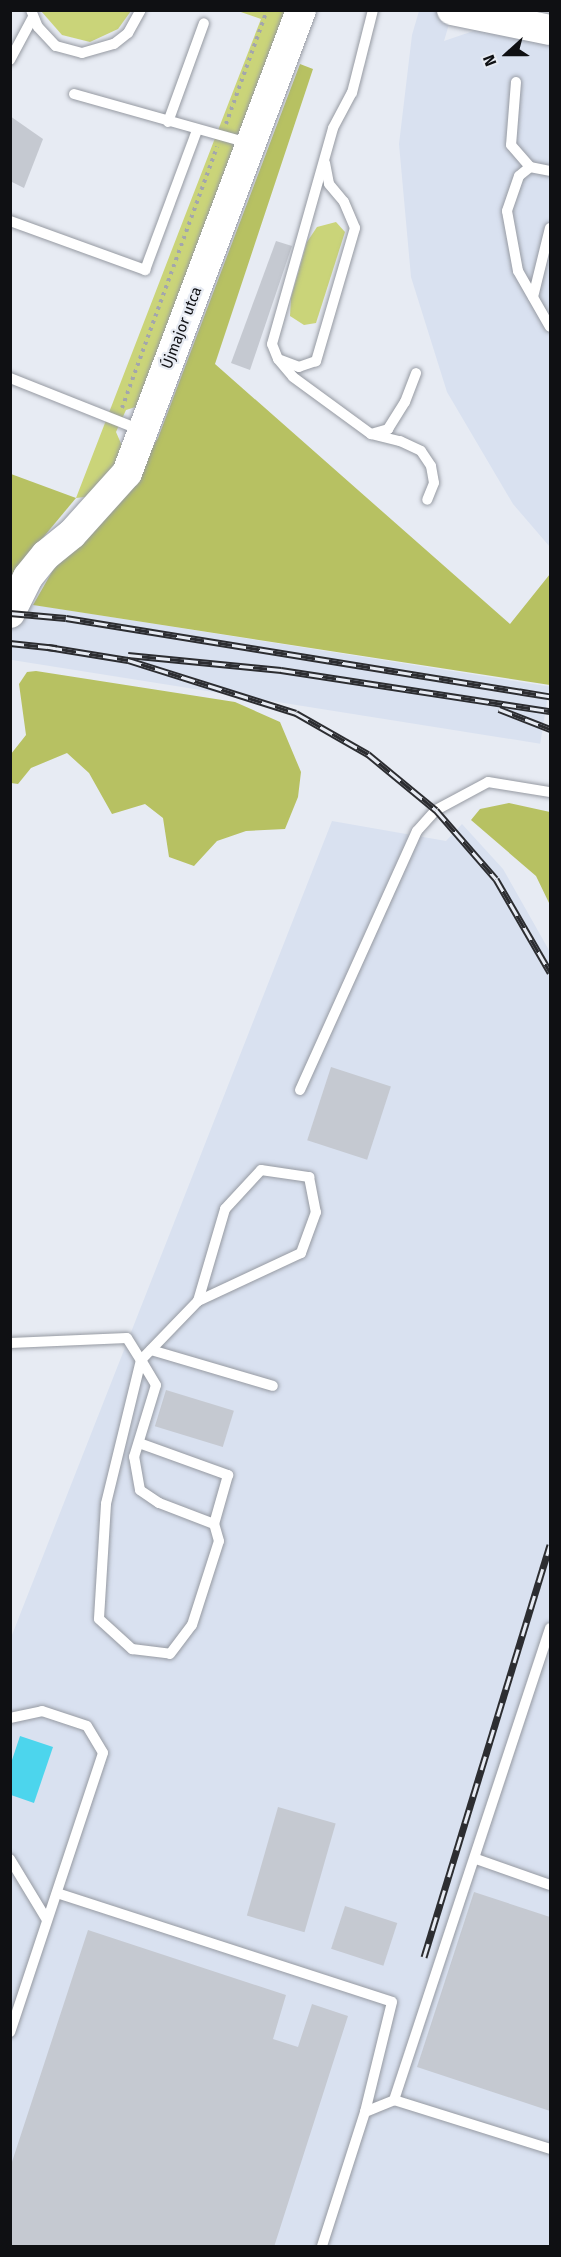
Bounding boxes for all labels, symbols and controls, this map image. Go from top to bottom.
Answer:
north arrow [477,24,537,84]
text: N [479,52,501,69]
street label: Újmajor utca [158,284,206,372]

